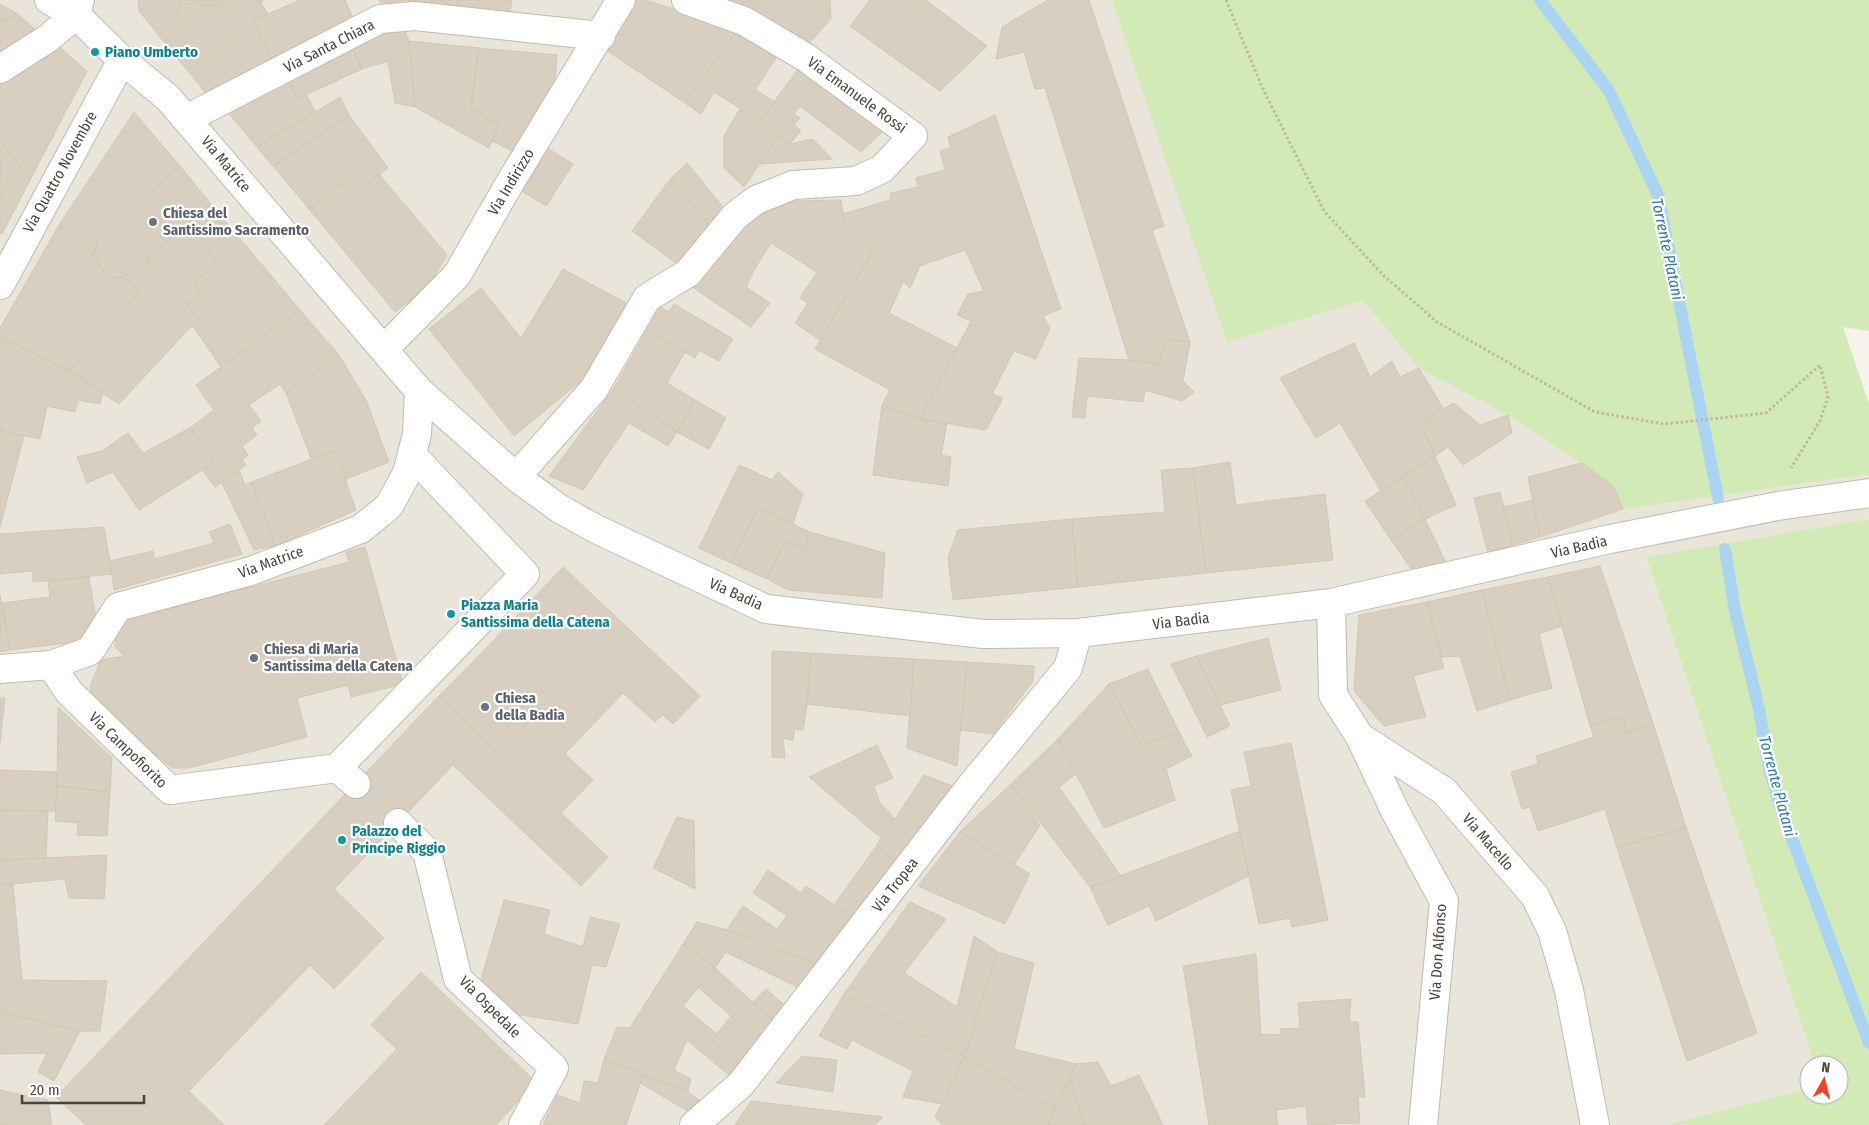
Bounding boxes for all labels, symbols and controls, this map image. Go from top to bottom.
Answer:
street label: Via Santa Chiara [281,15,377,77]
place label: Piano Umberto [105,43,198,61]
marker: Piano Umberto [89,46,101,58]
street label: Via Emanuele Rossi [804,53,910,137]
street label: Via Quattro Novembre [19,108,101,236]
street label: Via Matrice [197,132,255,196]
street label: Via Indirizzo [484,145,538,219]
water label: Torrente Platani [1647,196,1688,302]
place label: Chiesa del Santissimo Sacramento [163,204,309,239]
marker: Chiesa del Santissimo Sacramento [147,216,159,228]
street label: Via Badia [1549,532,1609,562]
street label: Via Matrice [236,542,306,582]
street label: Via Badia [706,574,766,614]
place label: Piazza Maria Santissima della Catena [461,596,610,631]
marker: Piazza Maria Santissima della Catena [445,608,457,620]
street label: Via Badia [1152,609,1210,633]
place label: Chiesa di Maria Santissima della Catena [264,640,413,675]
marker: Chiesa di Maria Santissima della Catena [248,652,260,664]
place label: Chiesa della Badia [495,689,565,724]
marker: Chiesa della Badia [479,701,491,713]
street label: Via Campofiorito [85,708,171,792]
water label: Torrente Platani [1755,734,1800,839]
street label: Via Macello [1458,810,1518,874]
place label: Palazzo del Principe Riggio [352,822,446,857]
marker: Palazzo del Principe Riggio [336,834,348,846]
street label: Via Tropea [868,854,922,916]
street label: Via Don Alfonso [1426,903,1450,1001]
street label: Via Ospedale [455,972,525,1042]
north arrow [1799,1055,1849,1105]
text: N [1820,1059,1831,1077]
scale bar [22,1072,145,1104]
text: 20 m [30,1081,60,1099]

